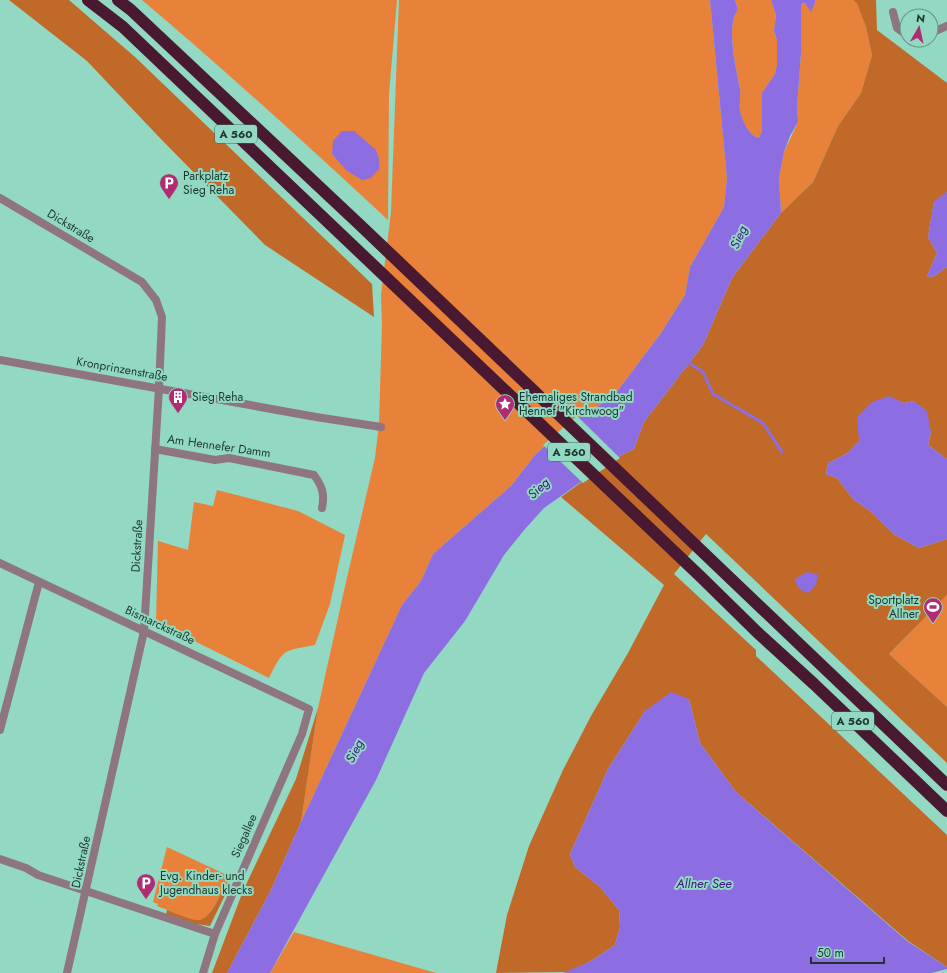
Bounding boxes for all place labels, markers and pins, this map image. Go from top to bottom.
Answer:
place label: Parkplatz Sieg Reha [183,167,235,199]
parking icon: Parkplatz Sieg Reha [158,172,180,200]
building icon: Sieg Reha [167,386,189,414]
place label: Sieg Reha [192,388,244,406]
place label: Ehemaliges Strandbad Hennef "Kirchwoog" [519,388,633,420]
place icon: Ehemaliges Strandbad Hennef "Kirchwoog" [494,393,516,421]
place label: Sportplatz Allner [868,591,920,623]
sports icon: Sportplatz Allner [922,596,944,624]
place label: Evg. Kinder- und Jugendhaus klecks [158,867,252,899]
parking icon: Evg. Kinder- und Jugendhaus klecks [135,872,157,900]

